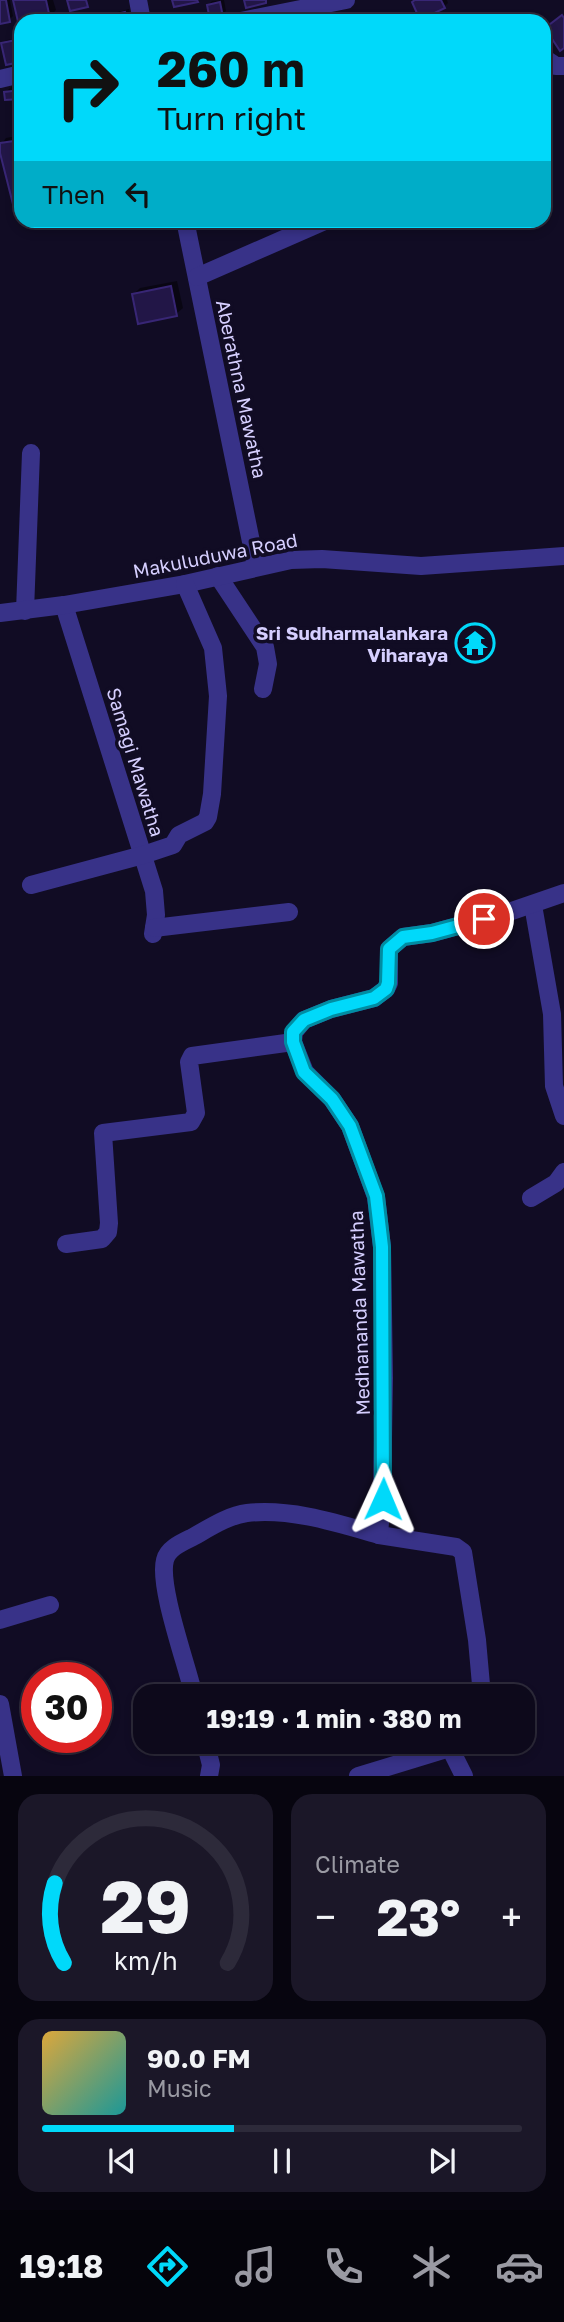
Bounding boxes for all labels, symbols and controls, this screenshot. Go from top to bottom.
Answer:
text: 260 m [157,39,305,98]
icon: right [42,42,133,133]
text: Turn right [157,99,306,137]
icon: left [119,175,157,213]
text: Then [42,179,105,210]
street label: Aberathna Mawatha [212,298,272,480]
street label: Makuluduwa Road [131,528,299,582]
place label: Sri Sudharmalankara Viharaya [256,621,448,666]
temple icon: Sri Sudharmalankara Viharaya [454,622,496,664]
street label: Samagi Mawatha [102,685,170,839]
pin [454,889,514,949]
icon: arrive [465,900,503,938]
street label: Medhananda Mawatha [344,1210,374,1416]
position arrow [346,1462,420,1536]
speed limit sign: 30 [21,1662,112,1753]
text: 19:19 · 1 min · 380 m [207,1703,461,1734]
text: Climate [315,1850,400,1878]
text: 29 [100,1863,191,1950]
text: 23° [377,1885,460,1947]
text: − [315,1894,336,1939]
text: + [501,1894,522,1939]
text: km/h [114,1945,177,1976]
text: 90.0 FM [147,2043,251,2074]
text: Music [147,2074,212,2102]
icon: previous [103,2142,141,2180]
icon: pause [263,2142,301,2180]
icon: next [423,2142,461,2180]
icon: directions [143,2242,192,2291]
icon: music [231,2242,280,2291]
icon: phone [319,2242,368,2291]
icon: climate [407,2242,456,2291]
icon: car [495,2242,544,2291]
text: 19:18 [20,2247,104,2285]

